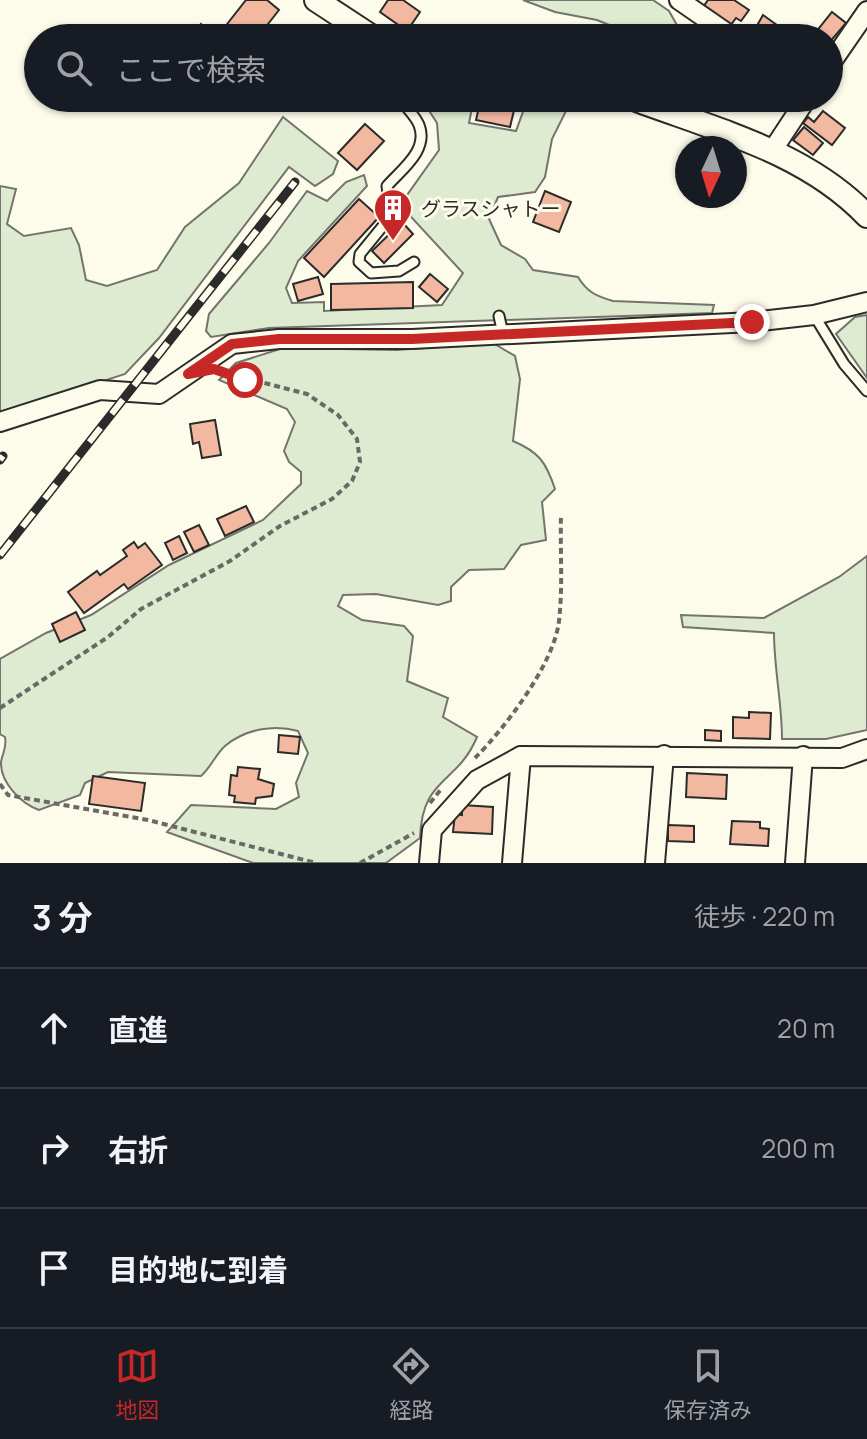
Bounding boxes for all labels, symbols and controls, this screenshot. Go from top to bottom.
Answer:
search box [24,24,843,112]
icon: search [52,46,96,90]
text: ここで検索 [116,49,266,90]
north arrow [675,136,747,208]
building icon: グラスシャトー [372,187,414,242]
place label: グラスシャトー [421,195,561,222]
route end [734,304,770,340]
route start [227,362,263,398]
text: 3 分 [32,894,93,940]
text: 徒歩 · 220 m [694,898,835,934]
icon: ahead [32,1006,76,1050]
text: 直進 [108,1009,168,1050]
text: 20 m [777,1010,835,1046]
icon: right [32,1126,76,1170]
text: 右折 [108,1129,168,1170]
text: 200 m [761,1130,835,1166]
icon: arrive [32,1246,76,1290]
text: 目的地に到着 [108,1249,288,1290]
tab: 地図 [115,1344,159,1425]
tab: 経路 [389,1344,434,1425]
tab: 保存済み [664,1344,752,1425]

